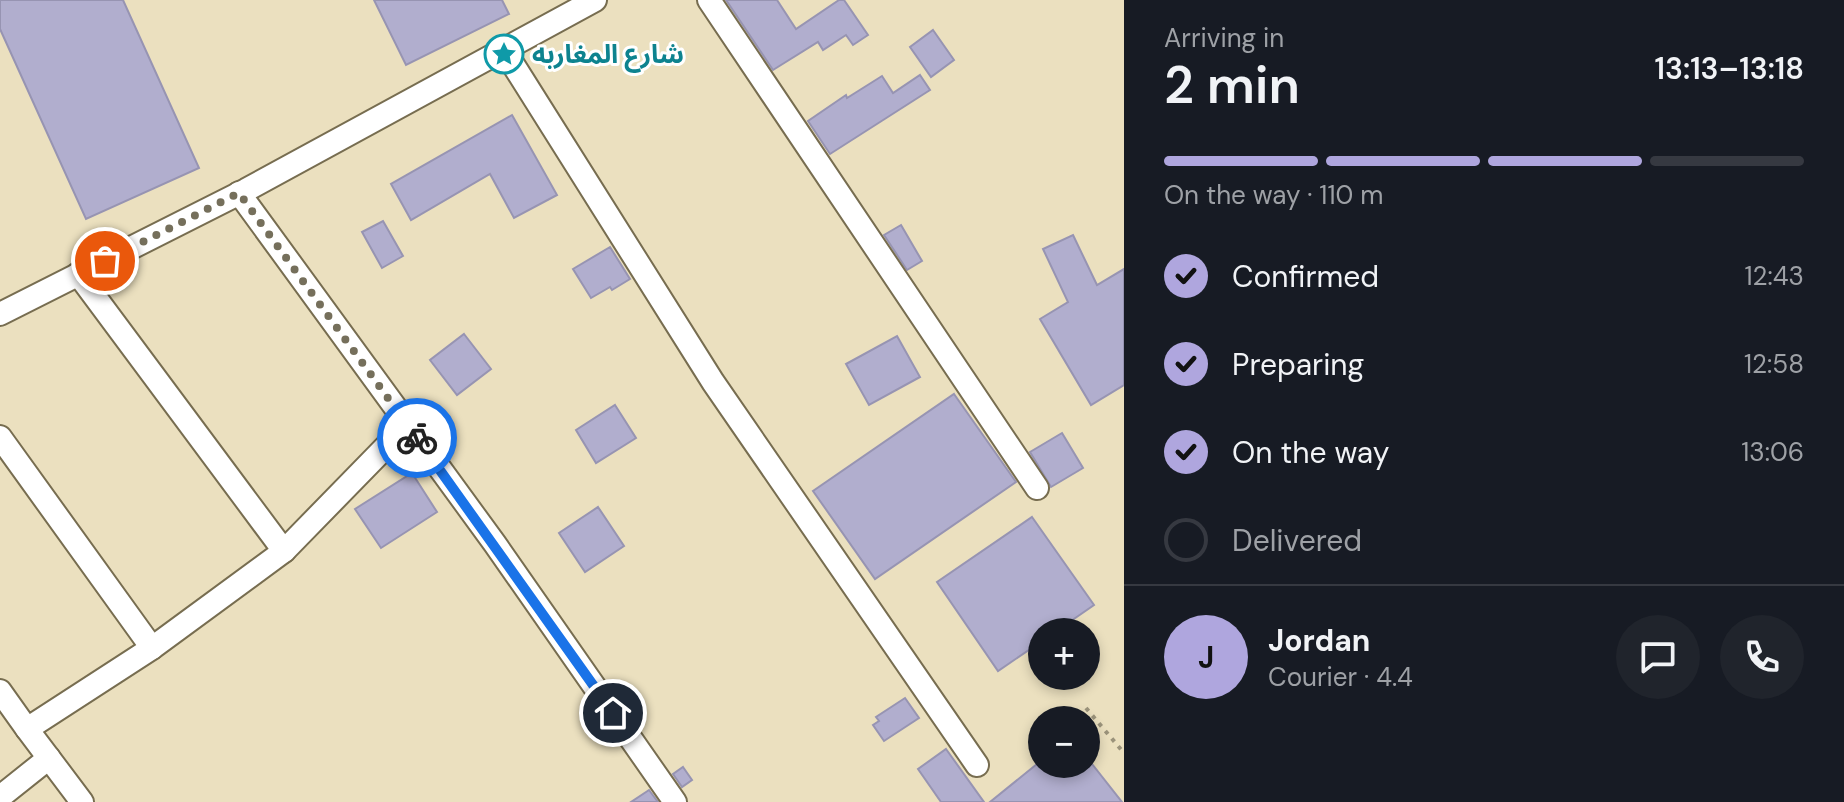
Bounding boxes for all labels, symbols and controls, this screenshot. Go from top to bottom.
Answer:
text: Arriving in [1164,21,1284,55]
place icon: شارع المغاربه [483,33,525,75]
place label: شارع المغاربه [532,37,684,73]
text: 13:13–13:18 [1655,49,1804,88]
text: 2 min [1164,51,1300,119]
text: On the way · 110 m [1164,178,1383,212]
pin [71,227,139,295]
icon: bag [83,239,127,283]
icon: check [1164,254,1208,298]
text: Confirmed [1232,257,1379,296]
text: 12:43 [1745,259,1804,293]
icon: check [1164,342,1208,386]
text: Preparing [1232,345,1364,384]
text: 12:58 [1744,347,1804,381]
courier [377,398,457,478]
icon: bike [395,416,439,460]
icon: check [1164,430,1208,474]
text: On the way [1232,433,1389,472]
text: 13:06 [1741,435,1804,469]
text: Delivered [1232,521,1362,560]
button: chat [1616,615,1700,699]
button: phone [1720,615,1804,699]
map controls [1028,618,1100,778]
button: + [1028,618,1100,690]
text: Jordan [1268,621,1370,660]
text: J [1198,638,1214,677]
text: Courier · 4.4 [1268,660,1413,694]
pin [579,679,647,747]
icon: home [591,691,635,735]
button: − [1028,706,1100,778]

